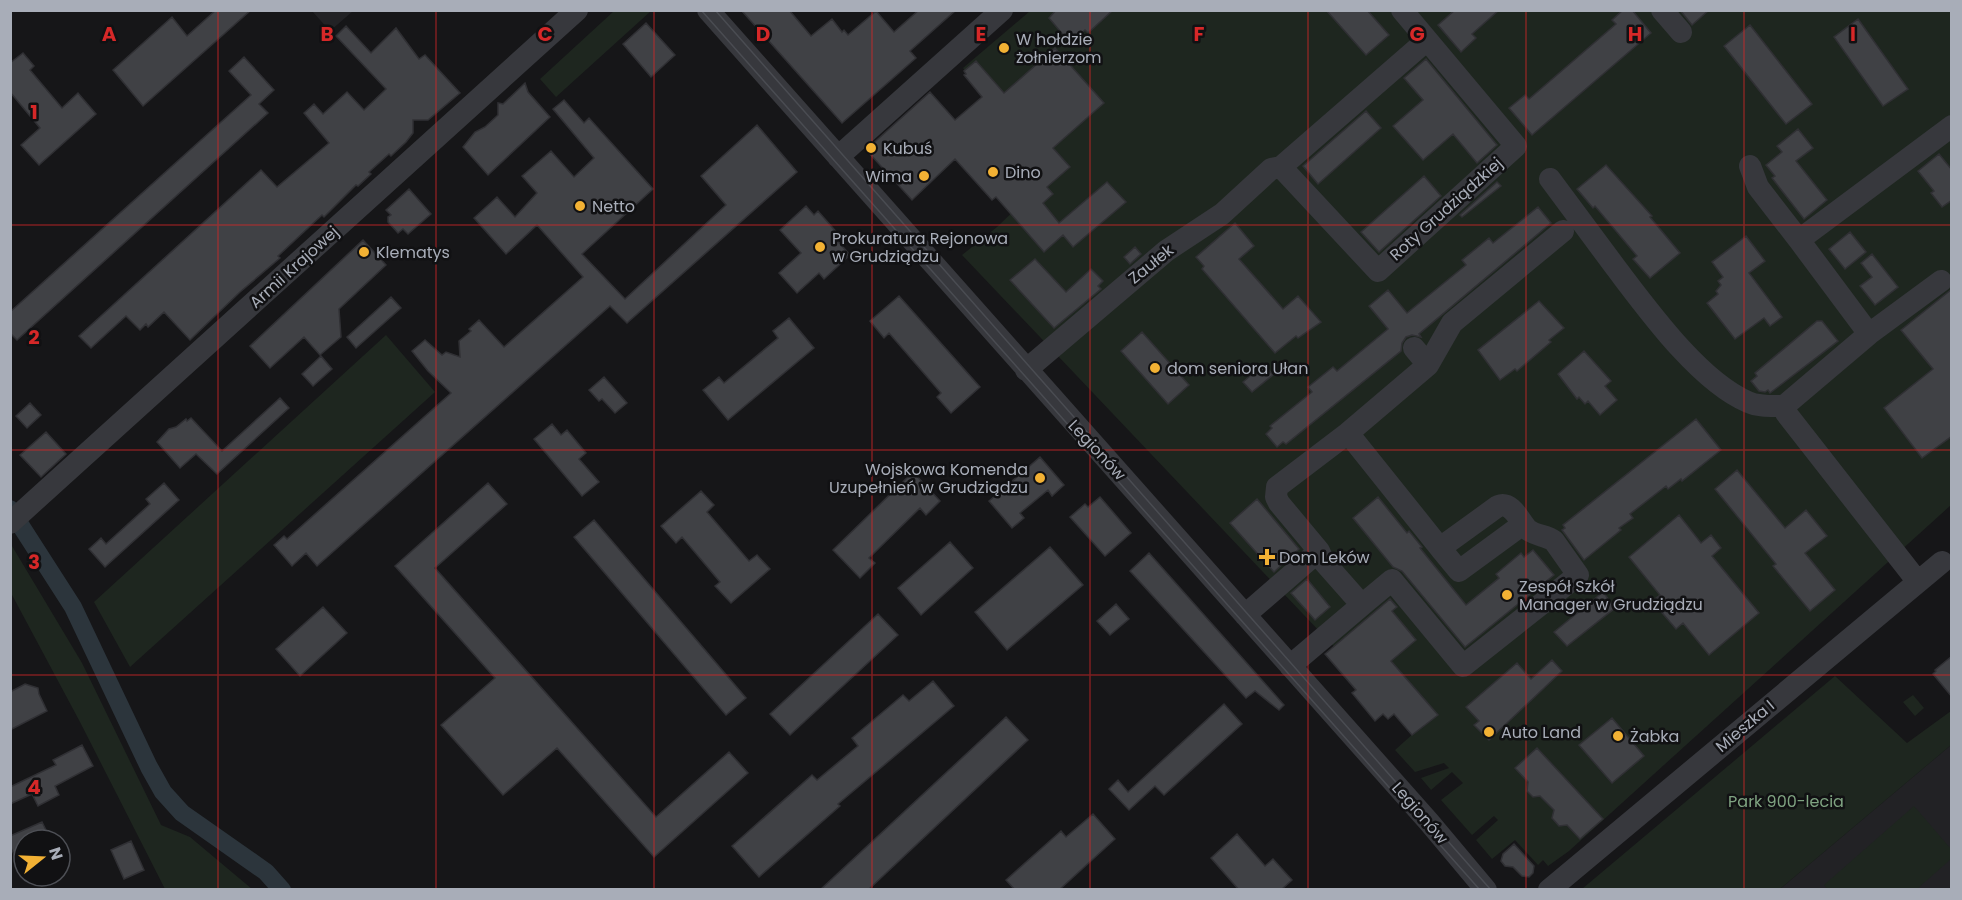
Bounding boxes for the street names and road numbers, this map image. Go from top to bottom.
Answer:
street label: Roty Grudziądzkiej [1385,152,1507,266]
street label: Armii Krajowej [244,221,344,313]
street label: Zaułek [1124,238,1179,289]
street label: Legionów [1063,415,1131,485]
street label: Mieszka I [1711,695,1779,757]
street label: Legionów [1387,777,1453,849]

